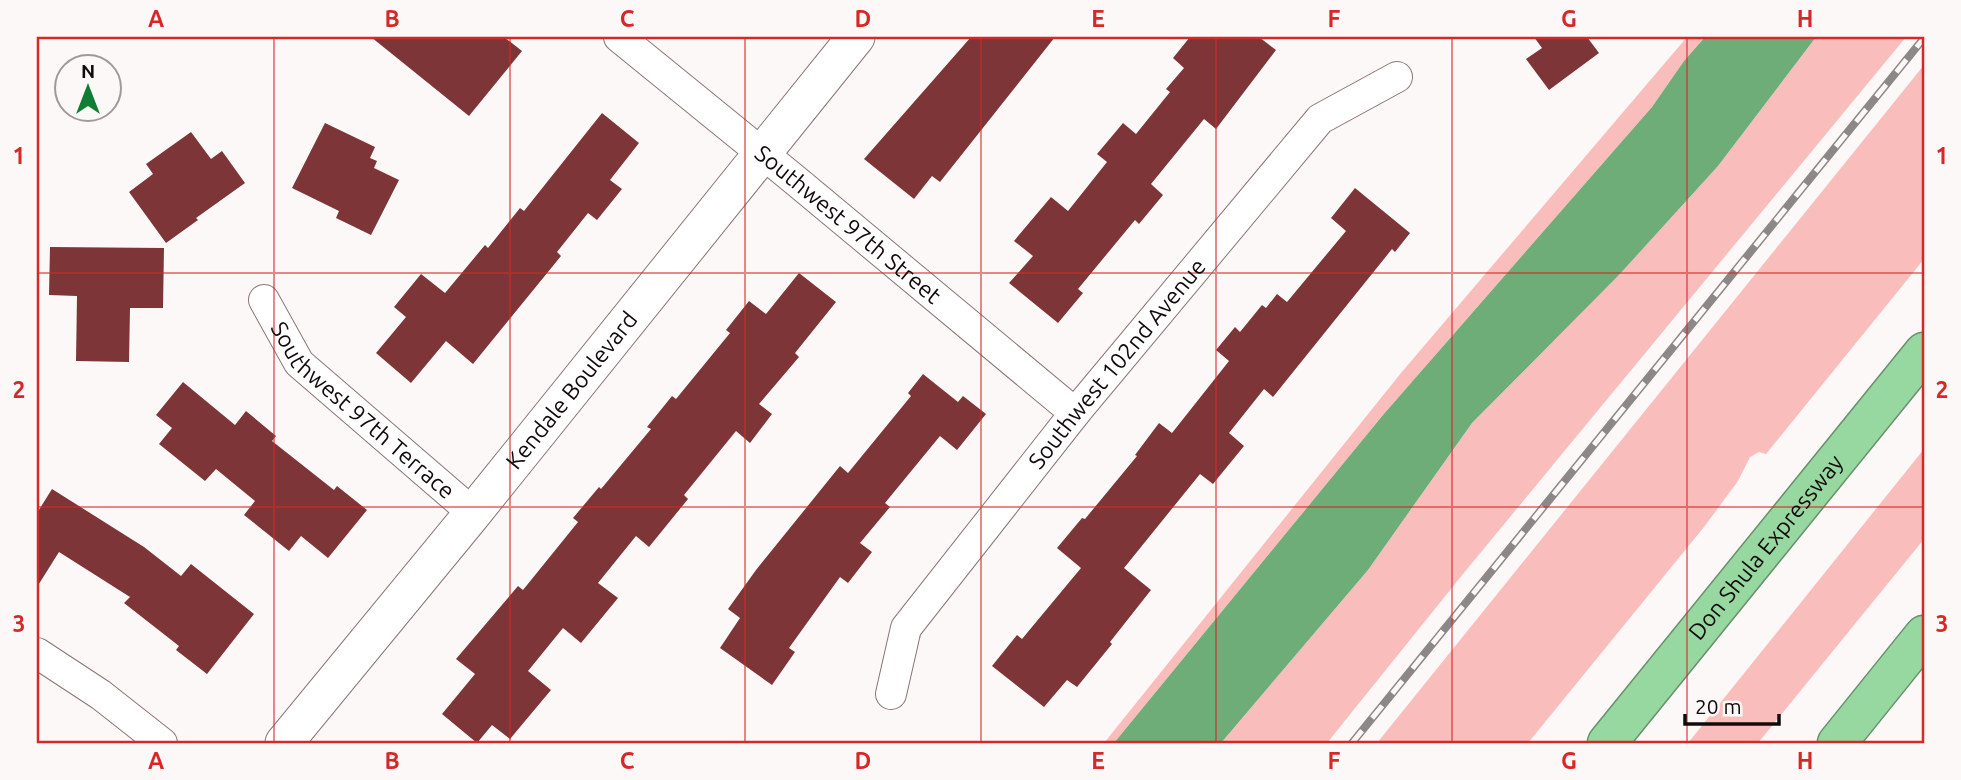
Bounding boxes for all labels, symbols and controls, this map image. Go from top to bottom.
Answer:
text: A [148,6,164,31]
text: B [384,6,400,31]
text: C [620,6,635,31]
text: D [855,6,871,31]
text: E [1091,6,1105,31]
text: F [1328,6,1341,31]
text: G [1561,6,1577,31]
text: H [1797,6,1813,31]
north arrow [52,52,122,122]
text: N [81,60,95,82]
street label: Southwest 97th Street [751,140,946,308]
text: 1 [13,143,25,168]
text: 1 [1936,143,1948,168]
street label: Southwest 102nd Avenue [1023,253,1210,473]
street label: Kendale Boulevard [501,307,642,474]
street label: Southwest 97th Terrace [267,317,460,503]
text: 2 [13,377,25,402]
text: 2 [1936,377,1948,402]
street label: Don Shula Expressway [1683,450,1847,644]
text: 3 [13,611,25,636]
text: 3 [1936,611,1948,636]
scale bar [1685,682,1779,726]
text: 20 m [1695,694,1742,718]
text: A [148,748,164,773]
text: B [384,748,400,773]
text: C [620,748,635,773]
text: D [855,748,871,773]
text: E [1091,748,1105,773]
text: F [1328,748,1341,773]
text: G [1561,748,1577,773]
text: H [1797,748,1813,773]

